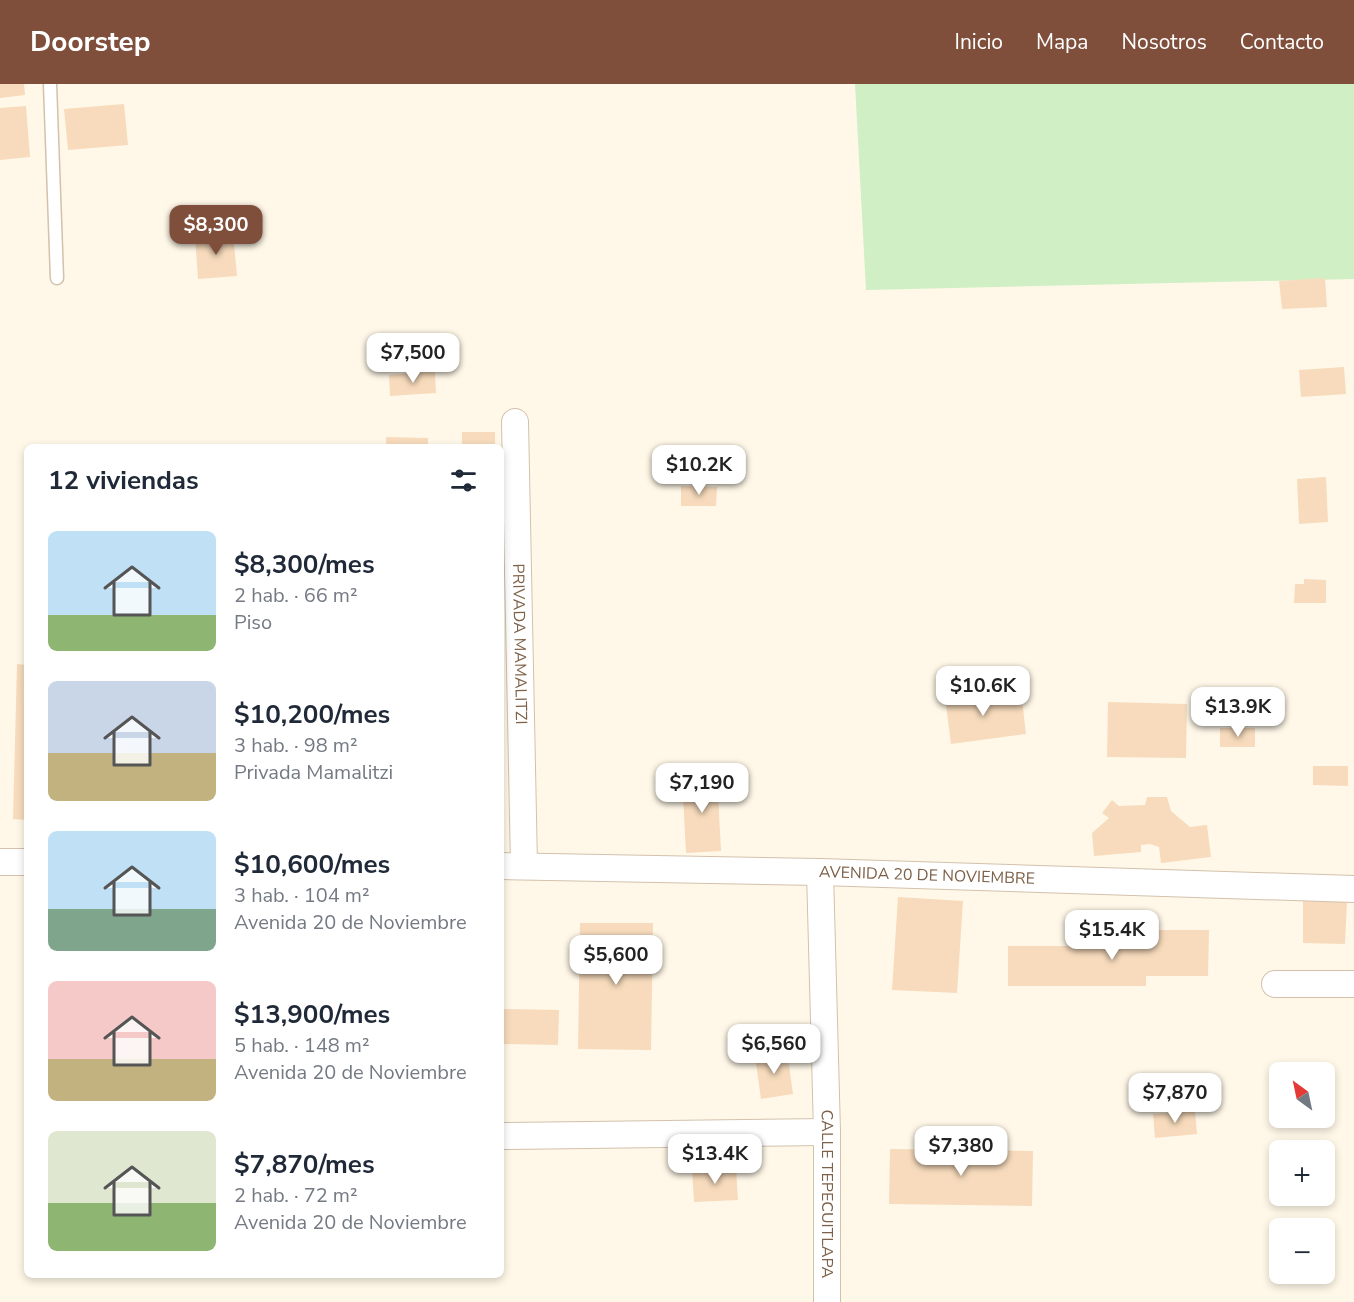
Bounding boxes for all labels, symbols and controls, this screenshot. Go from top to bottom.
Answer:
text: Doorstep [30,23,151,61]
text: Inicio [955,28,1003,56]
text: Mapa [1036,28,1088,56]
text: Nosotros [1121,28,1207,56]
text: Contacto [1240,28,1324,56]
pin: $8,300 [167,205,265,256]
text: $8,300 [184,211,248,238]
pin: $7,500 [364,333,462,384]
text: $7,500 [381,339,445,366]
pin: $10.2K [650,445,748,496]
text: $10.2K [666,451,732,478]
text: 12 viviendas [48,463,199,498]
icon: filters [447,464,480,497]
text: $8,300/mes [234,547,375,582]
icon: home [96,555,168,627]
street label: PRIVADA MAMALITZI [507,563,532,725]
text: 2 hab. · 66 m² [234,582,358,609]
text: Piso [234,609,272,636]
pin: $10.6K [934,666,1032,717]
text: $10.6K [950,672,1016,699]
pin: $13.9K [1189,687,1287,738]
text: $13.9K [1205,693,1271,720]
text: $10,200/mes [234,697,390,732]
icon: home [96,705,168,777]
text: 3 hab. · 98 m² [234,732,358,759]
text: Privada Mamalitzi [234,759,393,786]
pin: $7,190 [653,763,751,814]
text: $7,190 [670,769,734,796]
text: $10,600/mes [234,847,390,882]
icon: home [96,855,168,927]
street label: AVENIDA 20 DE NOVIEMBRE [819,861,1035,890]
text: 3 hab. · 104 m² [234,882,370,909]
text: Avenida 20 de Noviembre [234,909,467,936]
pin: $15.4K [1063,910,1161,961]
text: $15.4K [1079,916,1145,943]
pin: $5,600 [567,935,665,986]
text: $5,600 [584,941,648,968]
text: $13,900/mes [234,997,390,1032]
icon: home [96,1005,168,1077]
pin: $6,560 [725,1024,823,1075]
text: $6,560 [742,1030,806,1057]
text: 5 hab. · 148 m² [234,1032,370,1059]
text: Avenida 20 de Noviembre [234,1059,467,1086]
north arrow [1269,1062,1335,1128]
map controls [1269,1062,1335,1284]
pin: $7,870 [1126,1073,1224,1124]
text: $7,870 [1143,1079,1207,1106]
street label: CALLE TEPECUITLAPA [815,1109,838,1278]
pin: $7,380 [912,1126,1010,1177]
text: $7,380 [929,1132,993,1159]
pin: $13.4K [666,1134,764,1185]
text: $13.4K [682,1140,748,1167]
button: + [1269,1140,1335,1206]
text: $7,870/mes [234,1147,375,1182]
icon: home [96,1155,168,1227]
text: 2 hab. · 72 m² [234,1182,358,1209]
text: Avenida 20 de Noviembre [234,1209,467,1236]
button: − [1269,1218,1335,1284]

